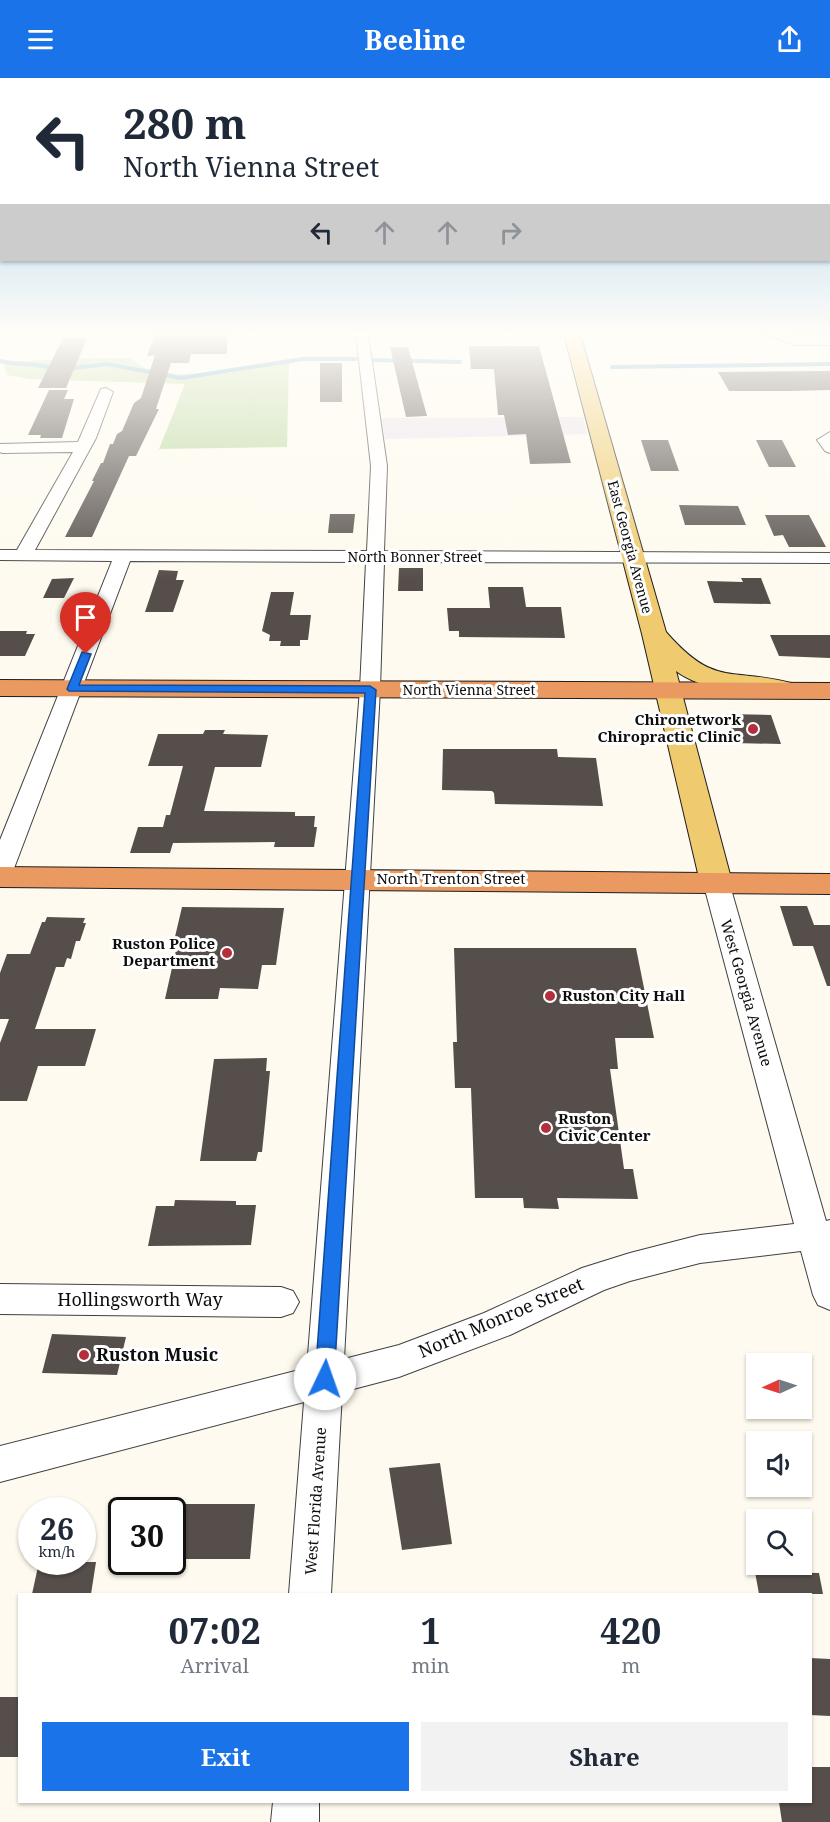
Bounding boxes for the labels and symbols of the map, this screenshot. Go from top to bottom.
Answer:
street label: East Georgia Avenue [604,478,657,616]
street label: North Bonner Street [348,547,483,566]
pin [60,592,111,654]
street label: North Vienna Street [403,680,535,699]
place label: Chironetwork Chiropractic Clinic [598,709,741,746]
marker: Chironetwork Chiropractic Clinic [746,722,760,736]
street label: North Trenton Street [376,868,526,888]
street label: West Georgia Avenue [716,917,778,1069]
place label: Ruston Police Department [112,933,215,970]
marker: Ruston Police Department [220,946,234,960]
place label: Ruston City Hall [562,985,686,1005]
marker: Ruston City Hall [543,989,557,1003]
place label: Ruston Civic Center [558,1108,651,1145]
marker: Ruston Civic Center [539,1121,553,1135]
street label: North Monroe Street [414,1271,587,1363]
street label: Hollingsworth Way [57,1287,223,1311]
place label: Ruston Music [96,1342,218,1366]
position arrow [293,1347,357,1411]
marker: Ruston Music [77,1348,91,1362]
north arrow [746,1353,812,1419]
street label: West Florida Avenue [300,1426,330,1575]
speed limit sign: 30 [108,1497,186,1575]

